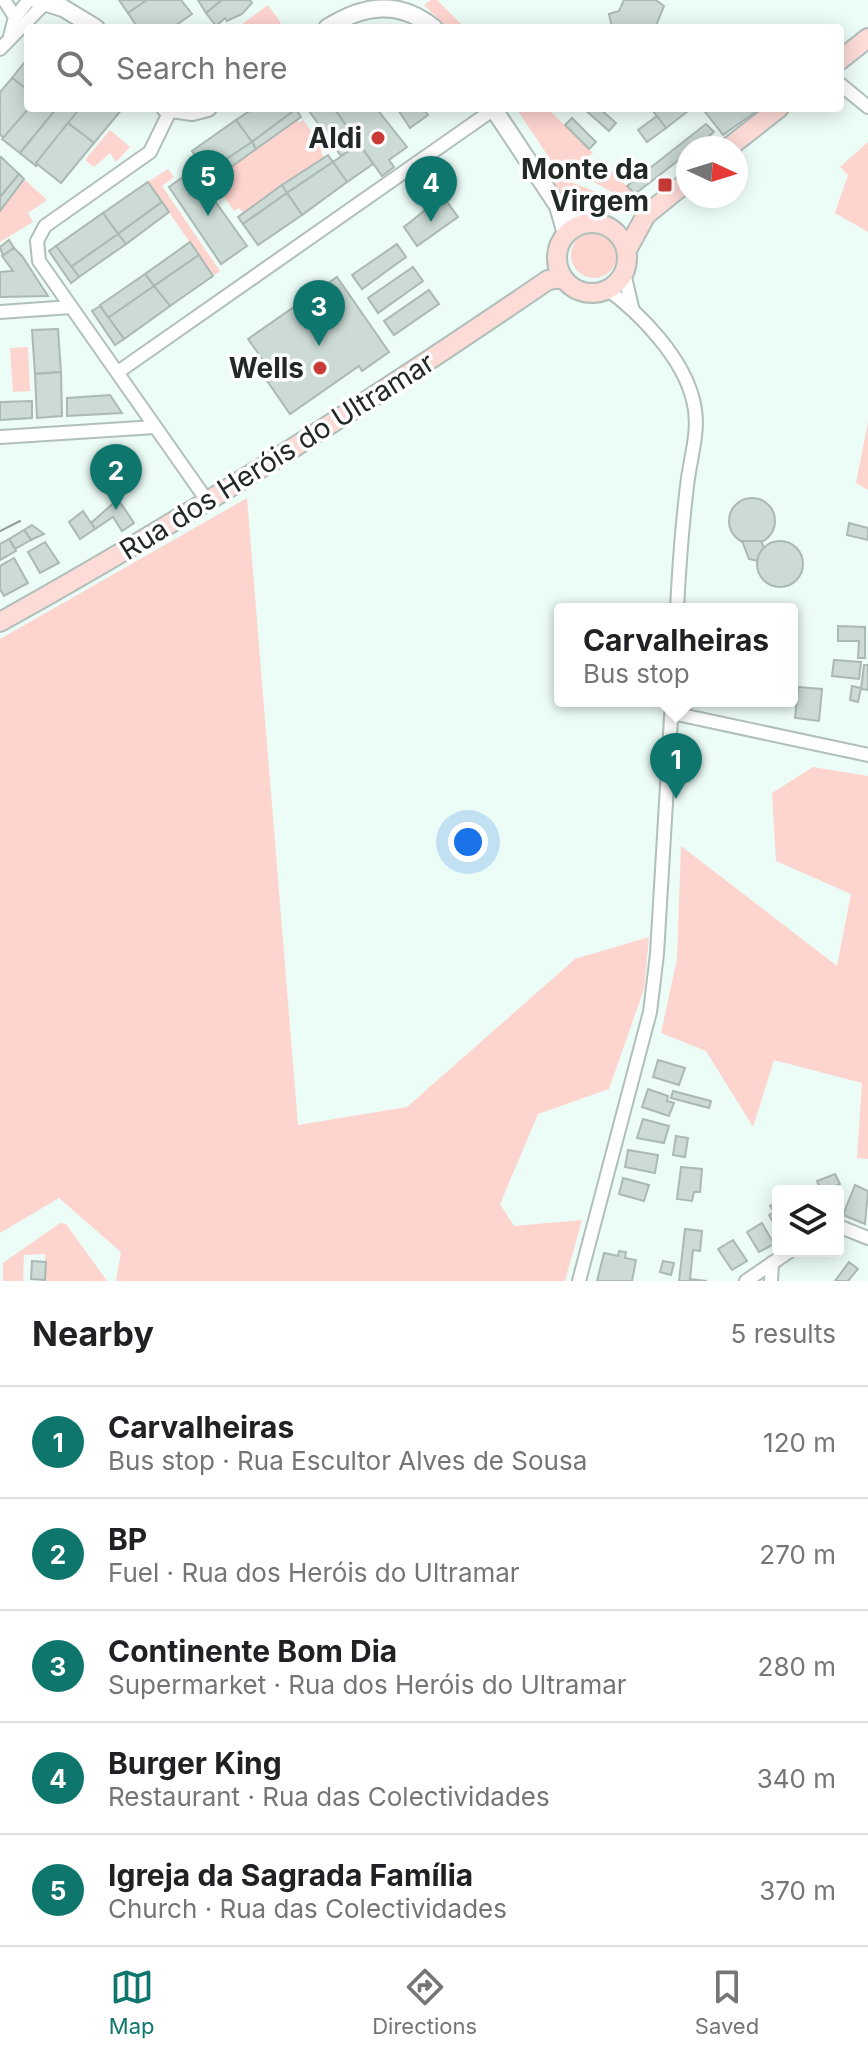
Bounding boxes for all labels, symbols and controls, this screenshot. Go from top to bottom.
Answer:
search box [24,24,844,112]
icon: search [52,46,96,90]
text: Search here [116,50,288,86]
place label: Aldi [308,121,362,155]
marker: Aldi [369,129,387,147]
north arrow [676,136,748,208]
pin: 5 [182,150,234,216]
place label: Monte da Virgem [521,152,649,218]
pin: 4 [405,156,457,222]
marker: Monte da Virgem [656,176,674,194]
pin: 3 [293,280,345,346]
street label: Rua dos Heróis do Ultramar [114,345,440,567]
place label: Wells [229,351,304,385]
marker: Wells [311,359,329,377]
pin: 2 [90,444,142,510]
popup [554,603,798,707]
text: Carvalheiras [583,622,769,658]
text: Bus stop [583,658,690,689]
pin: 1 [650,733,702,799]
your location [448,822,488,862]
map controls [772,1185,844,1257]
button: layers [772,1185,844,1257]
text: Nearby [32,1313,154,1354]
text: 5 results [731,1318,836,1349]
text: Carvalheiras [108,1409,294,1445]
text: 1 [52,1427,64,1458]
text: 120 m [763,1427,836,1458]
text: Bus stop · Rua Escultor Alves de Sousa [108,1445,587,1476]
text: BP [108,1521,147,1557]
text: 2 [50,1539,66,1570]
text: 270 m [759,1539,836,1570]
text: Fuel · Rua dos Heróis do Ultramar [108,1557,520,1588]
text: Continente Bom Dia [108,1633,397,1669]
text: 3 [50,1651,66,1682]
text: 280 m [758,1651,836,1682]
text: Supermarket · Rua dos Heróis do Ultramar [108,1669,627,1700]
text: Burger King [108,1745,282,1781]
text: 4 [49,1763,67,1794]
text: 340 m [757,1763,836,1794]
text: Restaurant · Rua das Colectividades [108,1781,550,1812]
text: Igreja da Sagrada Família [108,1857,473,1893]
text: 5 [50,1875,66,1906]
text: 370 m [759,1875,836,1906]
text: Church · Rua das Colectividades [108,1893,507,1924]
tab: Map [109,1965,155,2039]
tab: Directions [372,1965,477,2039]
tab: Saved [695,1965,759,2039]

